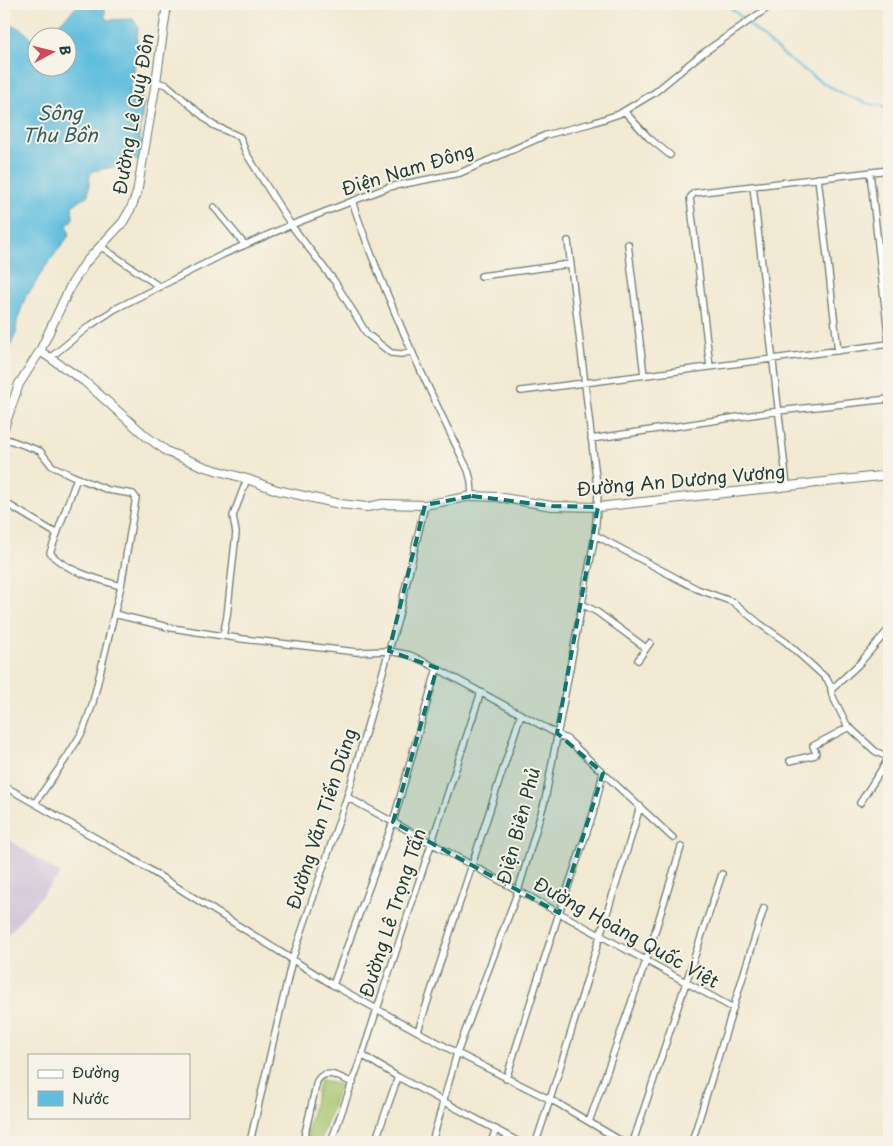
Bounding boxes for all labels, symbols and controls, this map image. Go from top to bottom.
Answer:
north arrow [28,28,78,78]
street label: Đường Lê Quý Đôn [105,31,160,197]
text: B [54,44,76,56]
water label: Sông Thu Bồn [22,98,99,148]
street label: Điện Nam Đông [338,136,477,202]
street label: Đường An Dương Vương [575,457,786,502]
street label: Đường Văn Tiến Dũng [279,724,363,913]
street label: Điện Biên Phủ [489,764,546,887]
street label: Đường Lê Trọng Tấn [351,824,432,1001]
street label: Đường Hoàng Quốc Việt [529,869,724,994]
legend [28,1054,190,1118]
text: Đường [72,1060,120,1083]
text: Nước [72,1086,109,1109]

